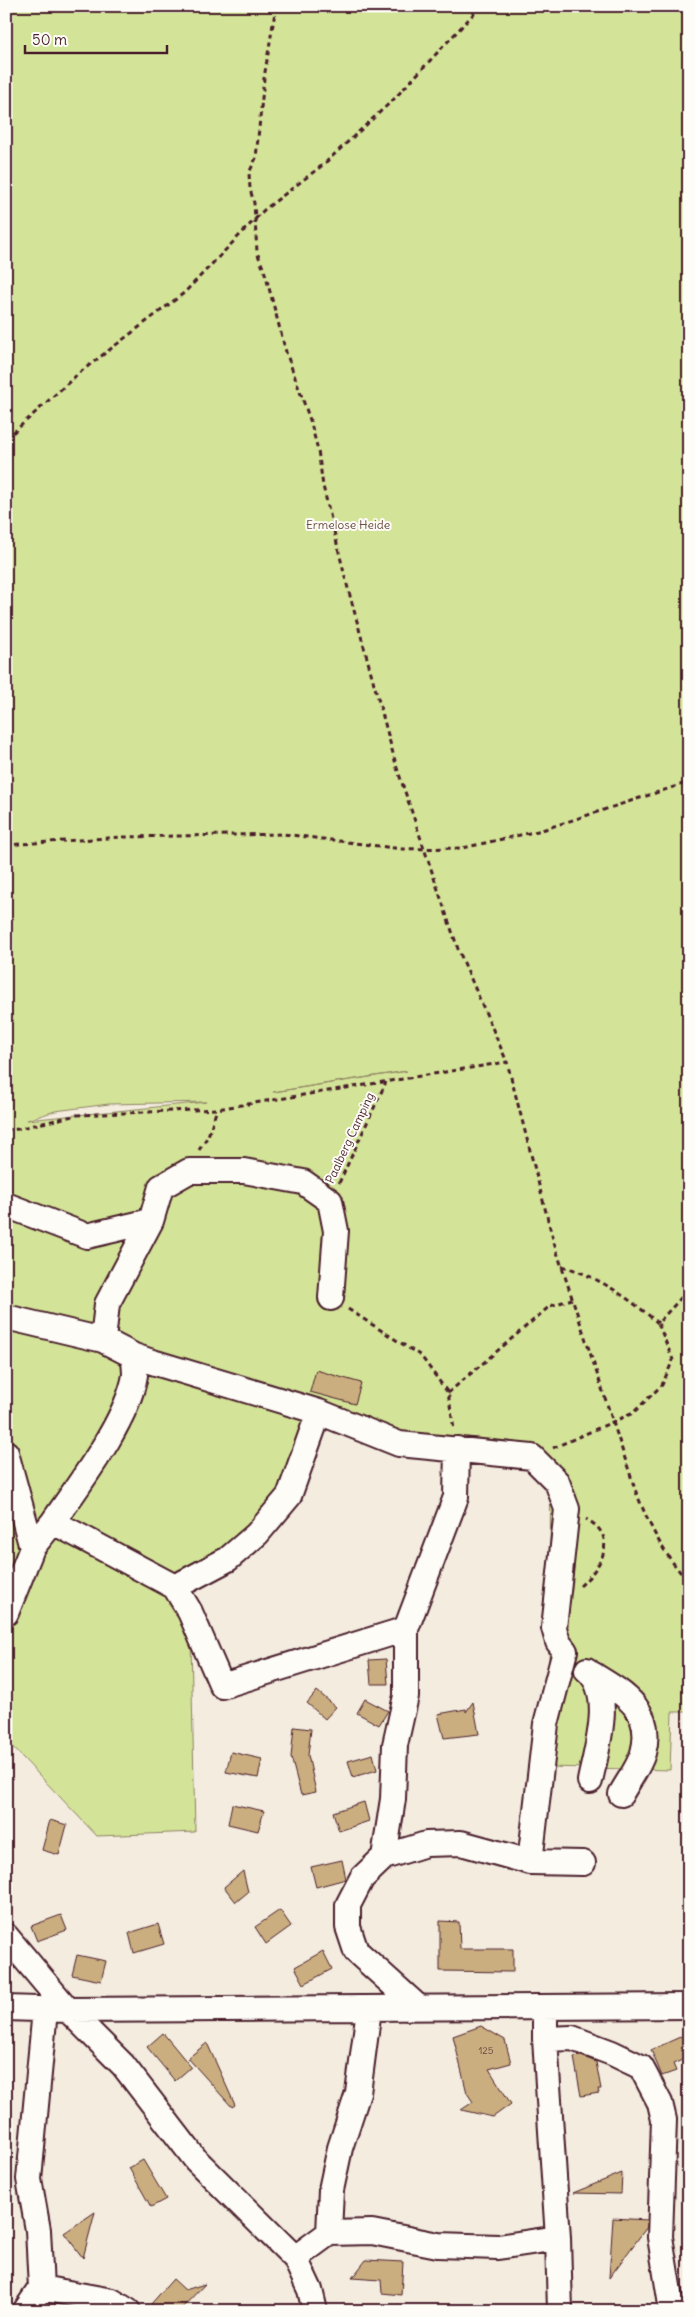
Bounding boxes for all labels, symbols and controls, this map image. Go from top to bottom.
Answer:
scale bar [25,22,168,54]
text: 50 m [32,30,67,49]
park label: Ermelose Heide [306,517,390,532]
street label: Paalberg Camping [322,1090,377,1186]
house number: 125 [478,2044,494,2057]

